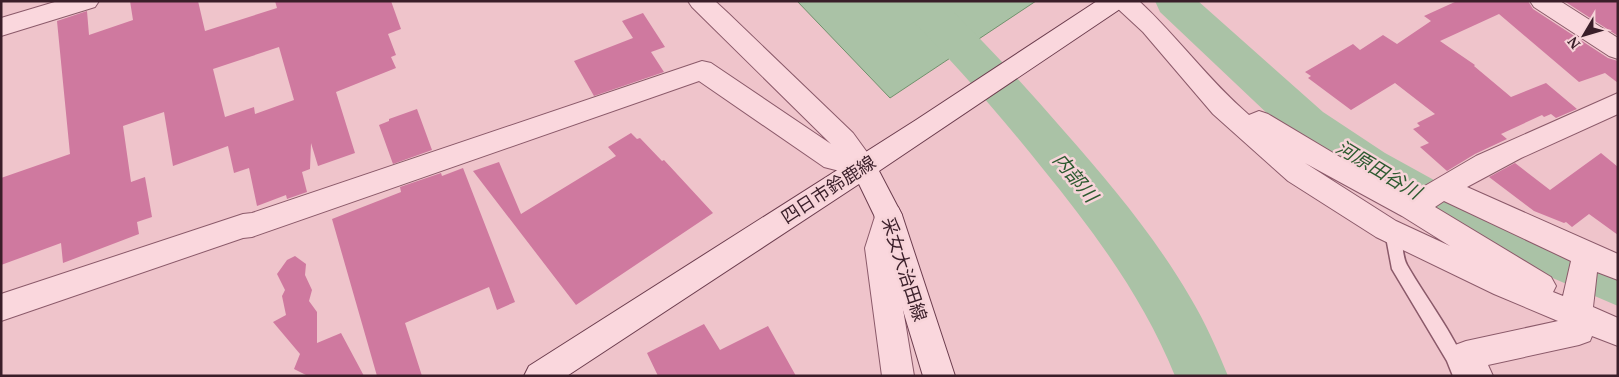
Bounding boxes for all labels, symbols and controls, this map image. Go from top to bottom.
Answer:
north arrow [1559,10,1609,60]
text: N [1562,33,1584,53]
water label: 河原田谷川 [1332,134,1428,205]
water label: 内部川 [1048,147,1105,208]
street label: 四日市鈴鹿線 [776,150,880,228]
street label: 采女大治田線 [877,214,933,324]

